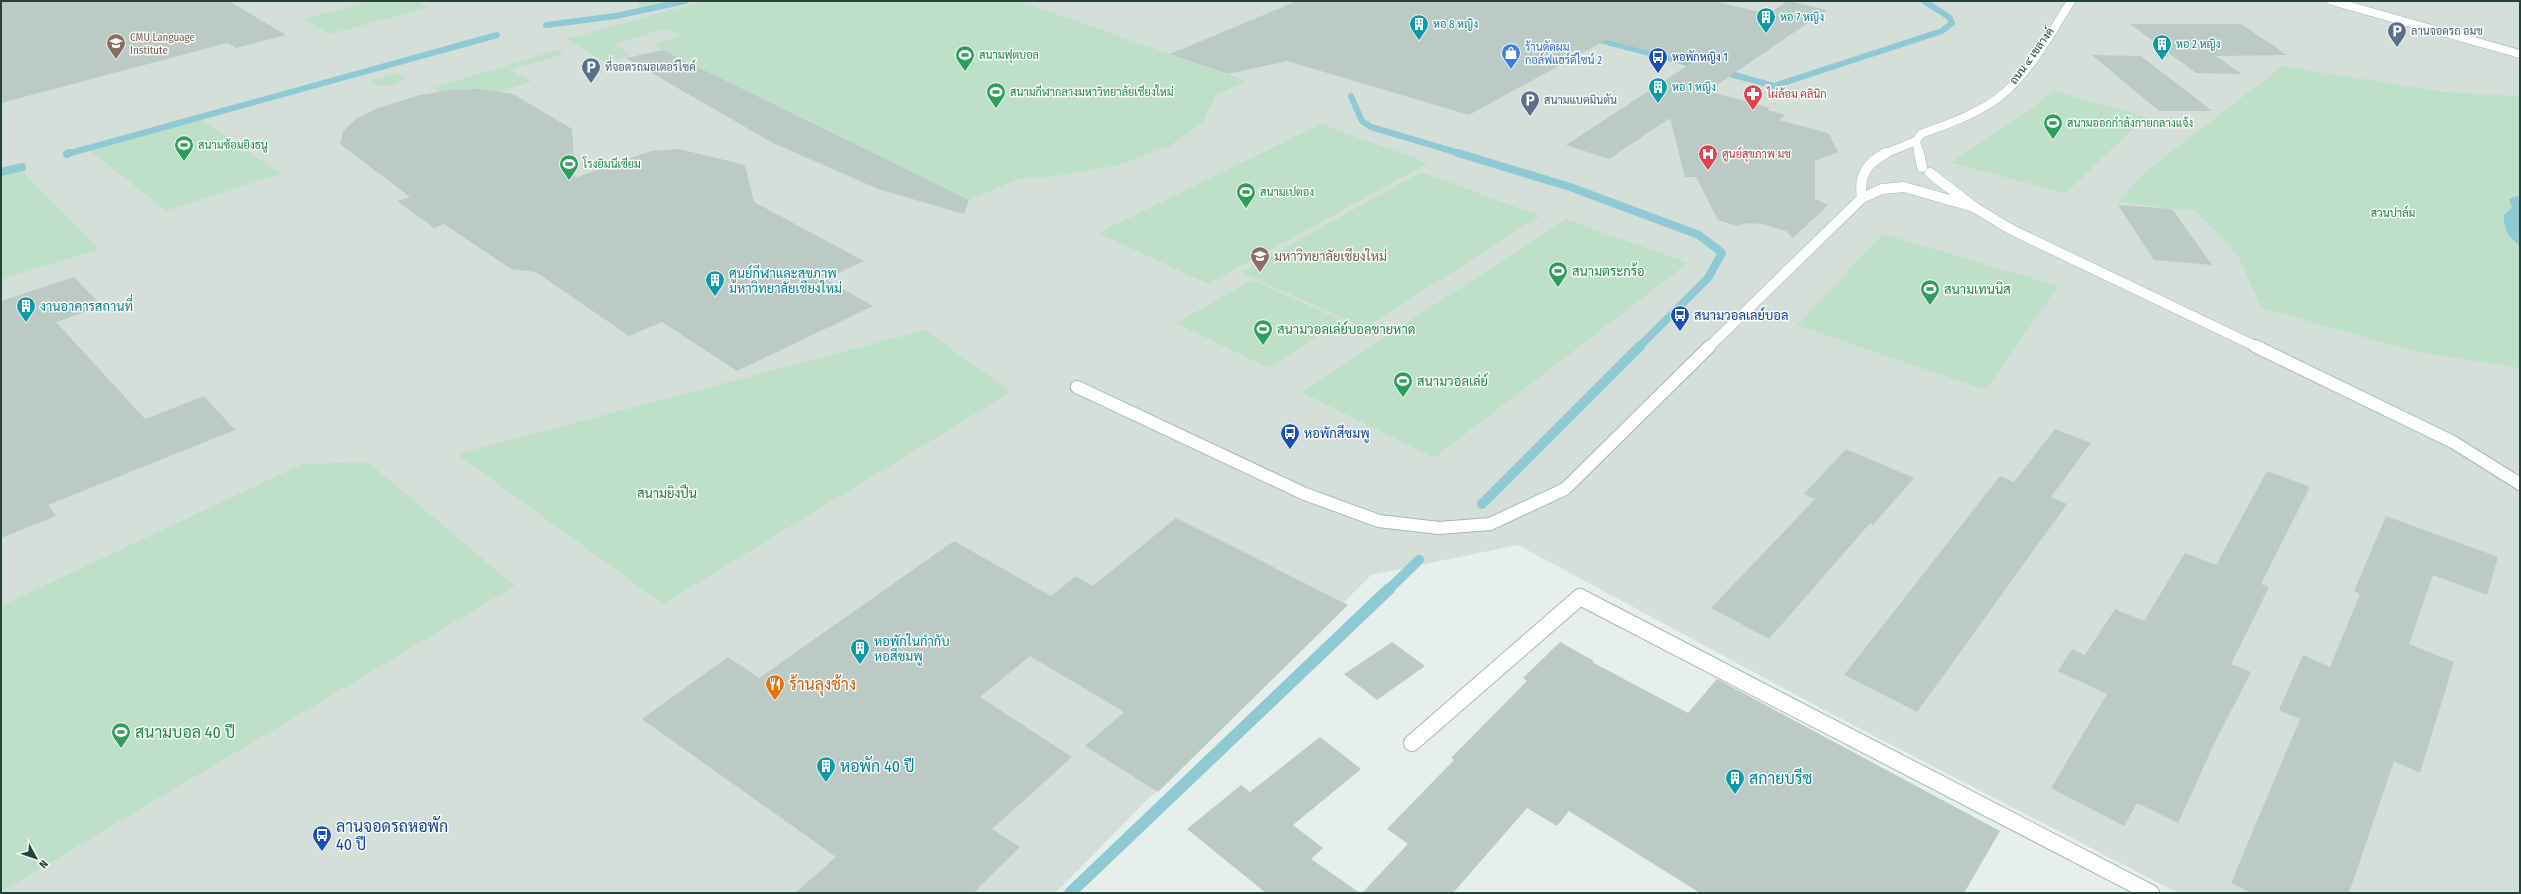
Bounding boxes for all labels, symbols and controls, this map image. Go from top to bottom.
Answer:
building icon: หอ 7 หญิง [1755,6,1777,34]
place label: หอ 7 หญิง [1780,11,1824,24]
building icon: หอ 8 หญิง [1408,13,1430,41]
place label: หอ 8 หญิง [1433,18,1478,31]
parking icon: ลานจอดรถ อมช [2386,20,2408,48]
street label: ถนน ๔ เขลางค์ [2006,24,2057,87]
place label: ลานจอดรถ อมช [2411,25,2483,38]
place label: CMU Language Institute [130,31,195,57]
school or university icon: CMU Language Institute [105,32,127,60]
building icon: หอ 2 หญิง [2151,33,2173,61]
place label: หอ 2 หญิง [2176,38,2221,51]
place label: ร้านตัดผม กอล์ฟแฮร์ดีไซน์ 2 [1525,40,1602,67]
shop icon: ร้านตัดผม กอล์ฟแฮร์ดีไซน์ 2 [1500,42,1522,70]
sports icon: สนามฟุตบอล [954,44,976,72]
bus stop icon: หอพักหญิง 1 [1647,46,1669,74]
place label: สนามฟุตบอล [979,49,1039,64]
place label: หอพักหญิง 1 [1672,50,1728,64]
parking icon: ที่จอดรถมอเตอร์ไซค์ [580,56,602,84]
place label: ที่จอดรถมอเตอร์ไซค์ [605,56,696,74]
building icon: หอ 1 หญิง [1647,76,1669,104]
sports icon: สนามกีฬากลางมหาวิทยาลัยเชียงใหม่ [985,81,1007,109]
place label: หอ 1 หญิง [1672,81,1716,94]
pharmacy icon: ไผ่ล้อม คลินิก [1742,83,1764,111]
place label: สนามกีฬากลางมหาวิทยาลัยเชียงใหม่ [1010,84,1174,99]
place label: ไผ่ล้อม คลินิก [1766,86,1827,101]
parking icon: สนามแบตมินตัน [1519,89,1541,117]
place label: สนามแบตมินตัน [1544,93,1617,107]
sports icon: สนามออกกำลังกายกลางแจ้ง [2042,112,2064,140]
place label: สนามออกกำลังกายกลางแจ้ง [2067,116,2193,130]
sports icon: สนามซ้อมยิงธนู [173,134,195,162]
place label: สนามซ้อมยิงธนู [198,138,268,153]
hospital icon: ศูนย์สุขภาพ มช [1697,143,1719,171]
place label: ศูนย์สุขภาพ มช [1722,146,1791,163]
sports icon: โรงยิมนีเซียม [558,153,580,181]
place label: โรงยิมนีเซียม [582,156,641,171]
sports icon: สนามเปตอง [1235,181,1257,209]
place label: สนามเปตอง [1260,186,1314,199]
park label: สวนปาล์ม [2371,205,2415,220]
school or university icon: มหาวิทยาลัยเชียงใหม่ [1249,245,1271,273]
place label: มหาวิทยาลัยเชียงใหม่ [1274,247,1387,264]
sports icon: สนามตระกร้อ [1547,260,1569,288]
place label: สนามตระกร้อ [1572,262,1645,279]
place label: ศูนย์กีฬาและสุขภาพ มหาวิทยาลัยเชียงใหม่ [729,264,842,296]
building icon: ศูนย์กีฬาและสุขภาพ มหาวิทยาลัยเชียงใหม่ [704,269,726,297]
sports icon: สนามเทนนิส [1919,278,1941,306]
place label: สนามเทนนิส [1944,281,2011,297]
place label: งานอาคารสถานที่ [40,294,133,314]
building icon: งานอาคารสถานที่ [15,295,37,323]
bus stop icon: สนามวอลเลย์บอล [1669,304,1691,332]
place label: สนามวอลเลย์บอล [1694,306,1789,323]
sports icon: สนามวอลเล่ย์บอลชายหาด [1252,318,1274,346]
place label: สนามวอลเล่ย์บอลชายหาด [1277,320,1415,337]
sports icon: สนามวอลเล่ย์ [1392,370,1414,398]
place label: สนามวอลเล่ย์ [1417,372,1488,389]
bus stop icon: หอพักสีชมพู [1279,422,1301,450]
place label: หอพักสีชมพู [1304,424,1370,443]
park label: สนามยิงปืน [637,484,697,501]
place label: หอพักในกำกับ หอสีชมพู [874,633,950,666]
building icon: หอพักในกำกับ หอสีชมพู [849,637,871,665]
restaurant icon: ร้านลุงช้าง [764,673,786,701]
place label: ร้านลุงช้าง [789,674,856,696]
sports icon: สนามบอล 40 ปี [110,721,132,749]
place label: สนามบอล 40 ปี [135,723,235,742]
building icon: หอพัก 40 ปี [815,755,837,783]
place label: หอพัก 40 ปี [840,756,914,776]
building icon: สกายบรีซ [1724,767,1746,795]
place label: สกายบรีซ [1749,767,1812,788]
place label: ลานจอดรถหอพัก 40 ปี [336,816,448,854]
bus stop icon: ลานจอดรถหอพัก 40 ปี [311,824,333,852]
north arrow [16,838,56,878]
text: N [36,857,50,871]

